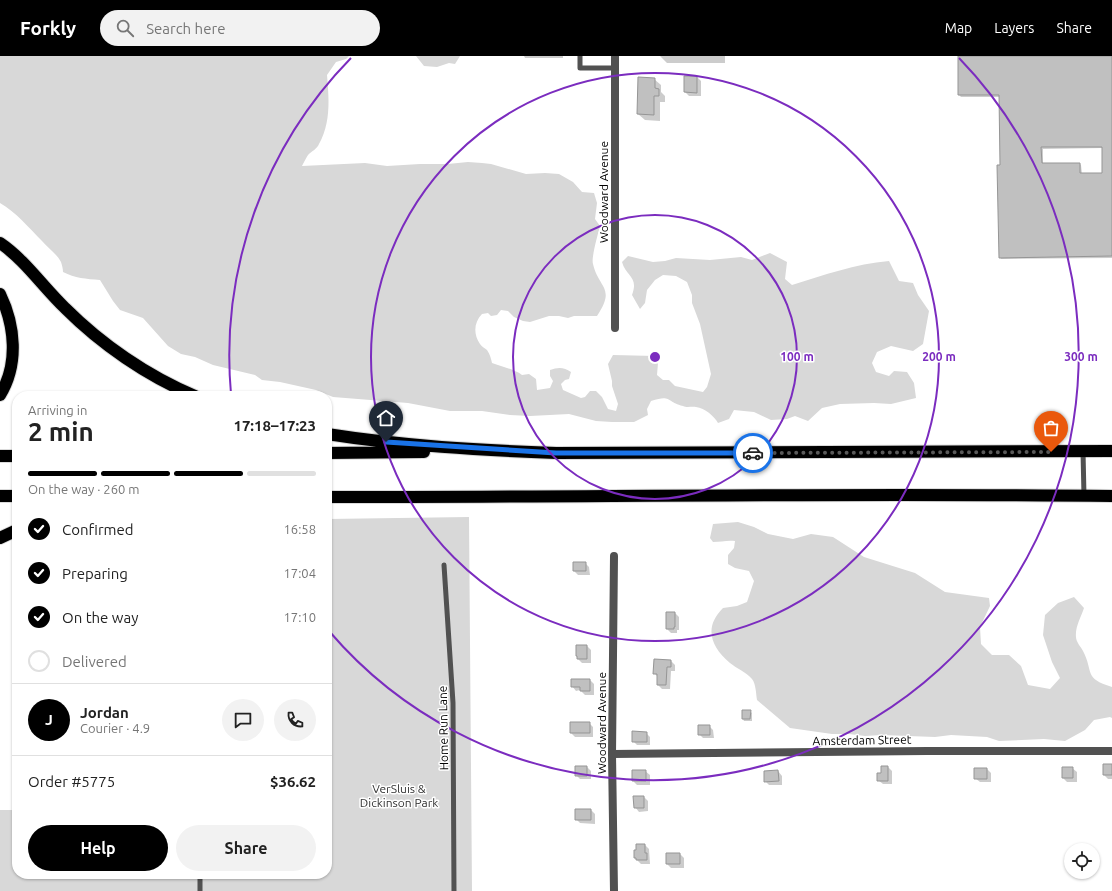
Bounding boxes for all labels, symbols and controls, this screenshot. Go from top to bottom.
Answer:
search box [100,10,380,46]
text: Forkly [20,17,76,39]
icon: search [114,17,136,39]
text: Search here [146,20,225,37]
text: Map [945,20,972,36]
text: Layers [994,20,1034,36]
text: Share [1056,20,1092,36]
street label: Woodward Avenue [597,141,610,243]
centre of rings [648,350,662,364]
text: 100 m [780,350,814,363]
text: 200 m [922,350,956,363]
text: 300 m [1064,350,1098,363]
pin [369,401,403,442]
text: Arriving in [28,403,87,417]
icon: home [375,407,397,429]
pin [1034,411,1068,452]
text: 2 min [28,417,94,446]
text: 17:18–17:23 [233,417,316,434]
icon: bag [1040,417,1062,439]
courier [733,433,773,473]
icon: car [742,442,764,464]
text: On the way · 260 m [28,482,140,496]
icon: check [28,518,50,540]
text: Confirmed [62,521,134,538]
text: 16:58 [283,522,316,536]
icon: check [28,562,50,584]
text: Preparing [62,565,128,582]
text: 17:04 [283,566,316,580]
icon: check [28,606,50,628]
text: On the way [62,609,138,626]
text: 17:10 [283,610,316,624]
text: Delivered [62,653,127,670]
street label: Woodward Avenue [595,672,608,774]
street label: Home Run Lane [436,685,450,771]
button: chat [222,699,264,741]
button: phone [274,699,316,741]
text: Jordan [80,704,129,721]
text: J [45,711,53,728]
text: Courier · 4.9 [80,721,150,735]
street label: Amsterdam Street [812,733,912,747]
text: Order #5775 [28,773,115,790]
text: $36.62 [270,773,316,790]
park label: VerSluis & Dickinson Park [360,782,438,809]
button: Help [28,825,168,871]
button: Share [176,825,316,871]
map controls [1064,843,1100,879]
button: locate [1064,843,1100,879]

